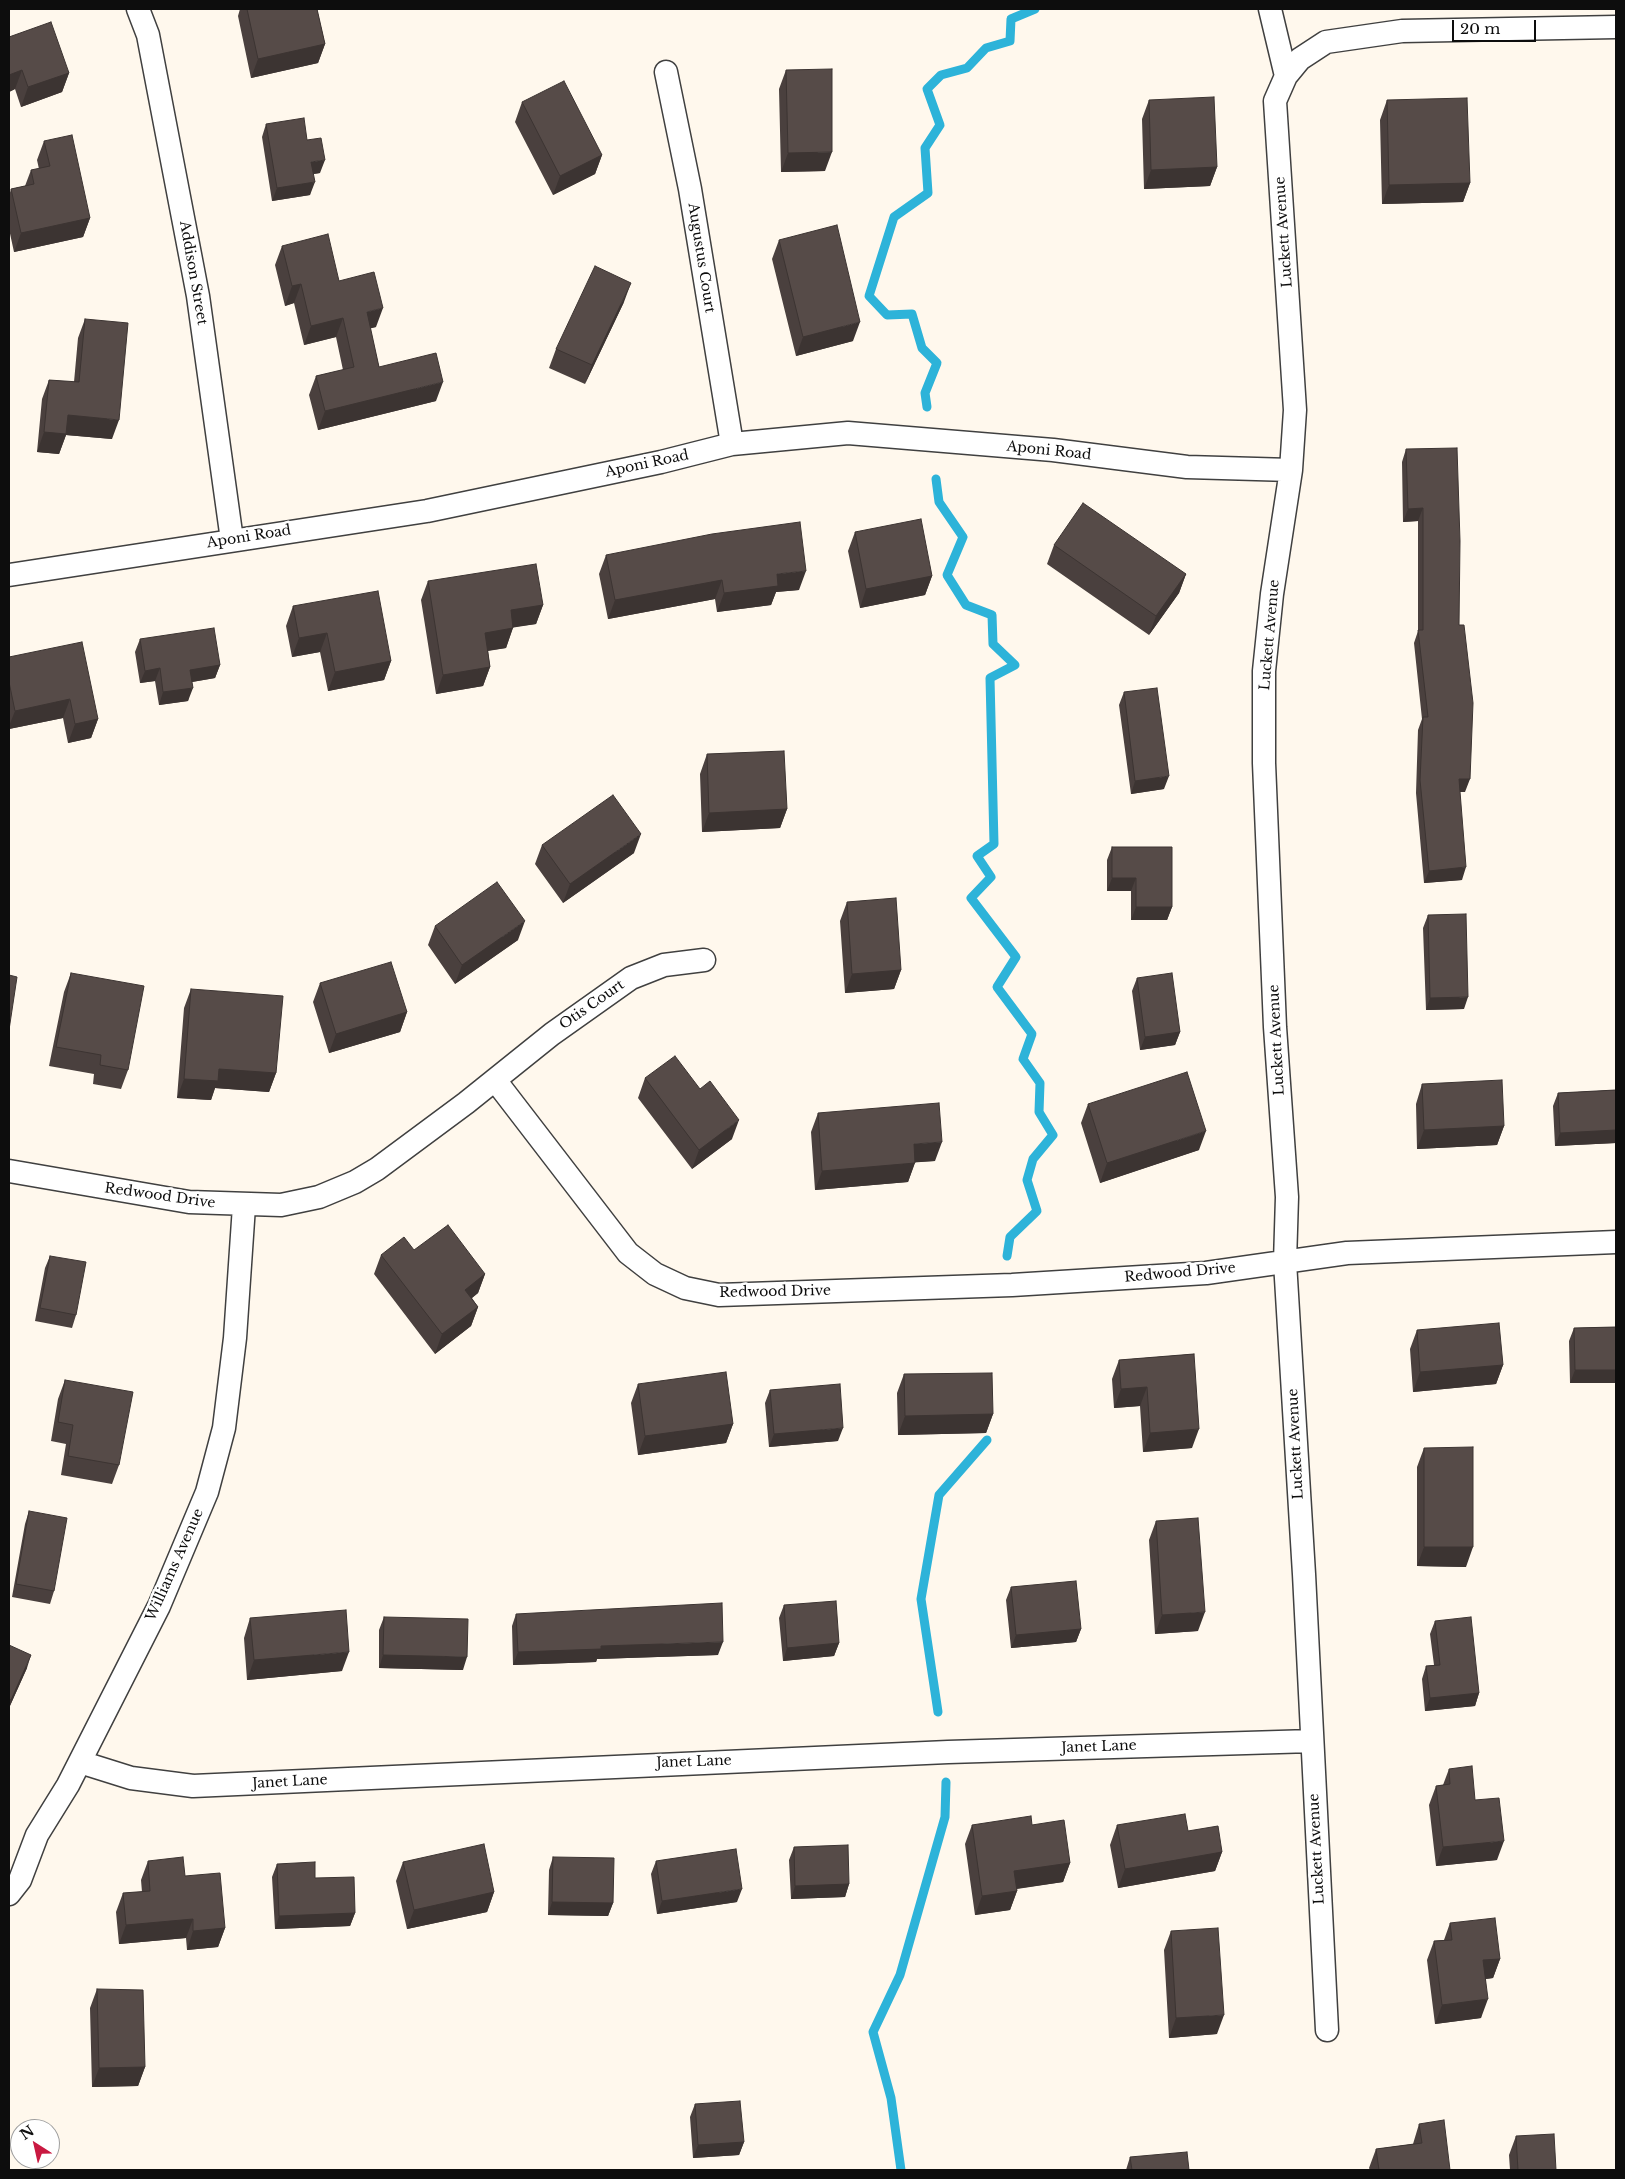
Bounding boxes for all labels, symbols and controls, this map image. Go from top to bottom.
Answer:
scale bar [1455,10,1539,42]
text: 20 m [1460,19,1500,38]
street label: Luckett Avenue [1272,176,1296,288]
street label: Augustus Court [684,202,718,314]
street label: Addison Street [176,220,210,326]
street label: Aponi Road [1006,438,1092,464]
street label: Aponi Road [604,447,690,481]
street label: Aponi Road [206,522,292,552]
street label: Luckett Avenue [1257,579,1283,691]
street label: Otis Court [556,976,628,1034]
street label: Luckett Avenue [1266,984,1288,1096]
street label: Redwood Drive [103,1180,217,1212]
street label: Redwood Drive [1124,1260,1236,1286]
street label: Redwood Drive [719,1283,831,1301]
street label: Luckett Avenue [1285,1388,1307,1500]
street label: Williams Avenue [143,1506,207,1624]
street label: Janet Lane [1061,1737,1137,1757]
street label: Janet Lane [656,1752,732,1772]
street label: Janet Lane [252,1772,328,1792]
street label: Luckett Avenue [1306,1793,1328,1905]
north arrow [10,2119,60,2169]
text: N [16,2121,38,2144]

